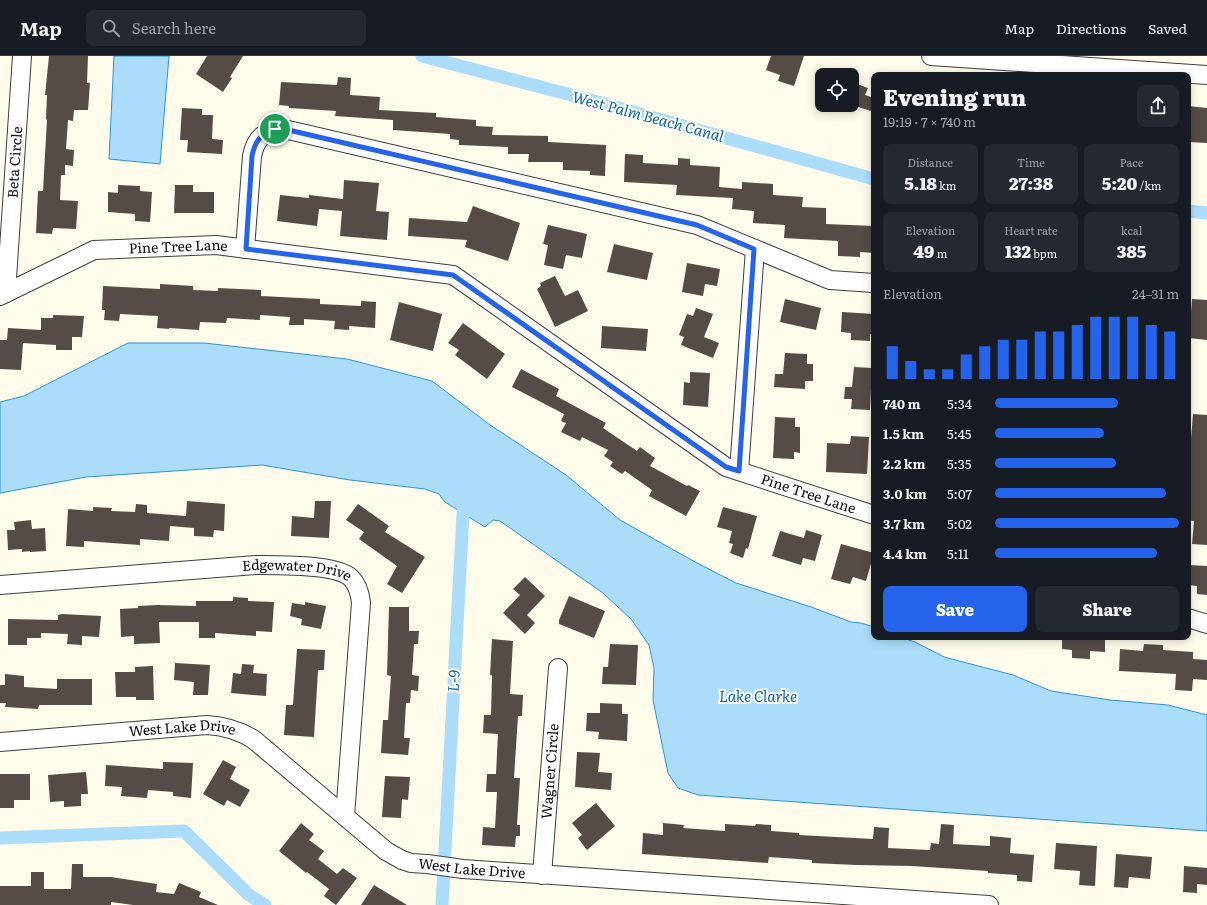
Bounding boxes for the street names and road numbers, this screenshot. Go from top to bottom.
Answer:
street label: Beta Circle [1,126,26,199]
street label: Pine Tree Lane [128,234,229,258]
street label: Pine Tree Lane [758,468,859,518]
street label: Edgewater Drive [241,554,356,585]
street label: West Lake Drive [128,714,239,740]
street label: Wagner Circle [535,723,563,820]
street label: West Lake Drive [418,852,526,882]

